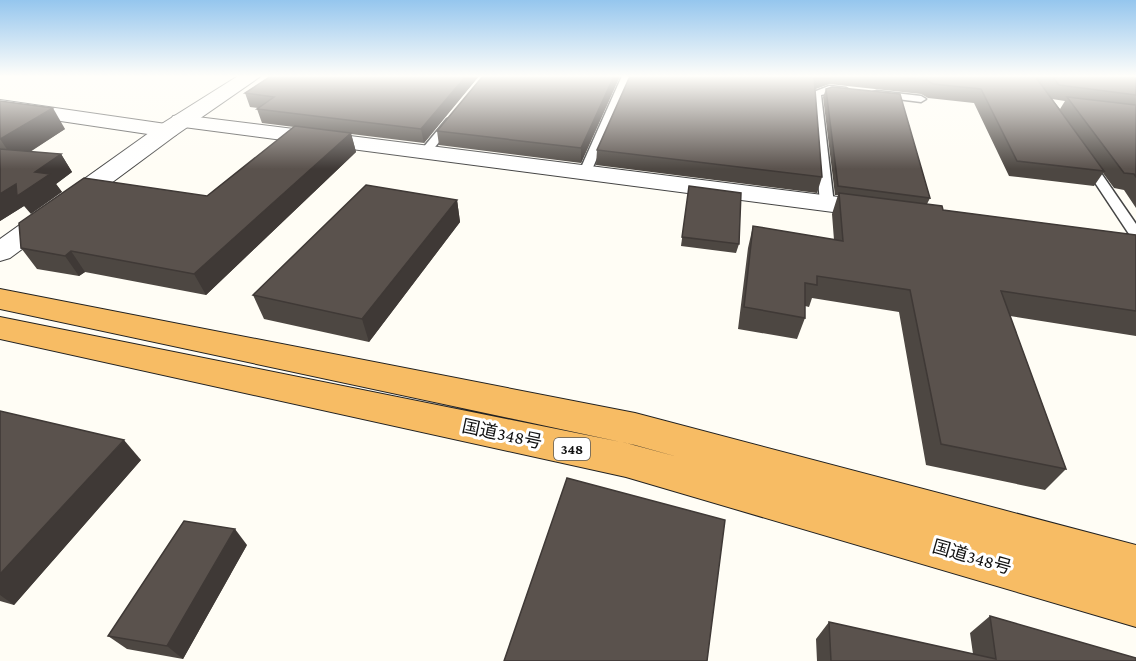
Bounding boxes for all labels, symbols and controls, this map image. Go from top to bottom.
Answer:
street label: 国道348号 [460,416,544,452]
road number: 348 [554,438,590,460]
street label: 国道348号 [930,536,1014,578]

